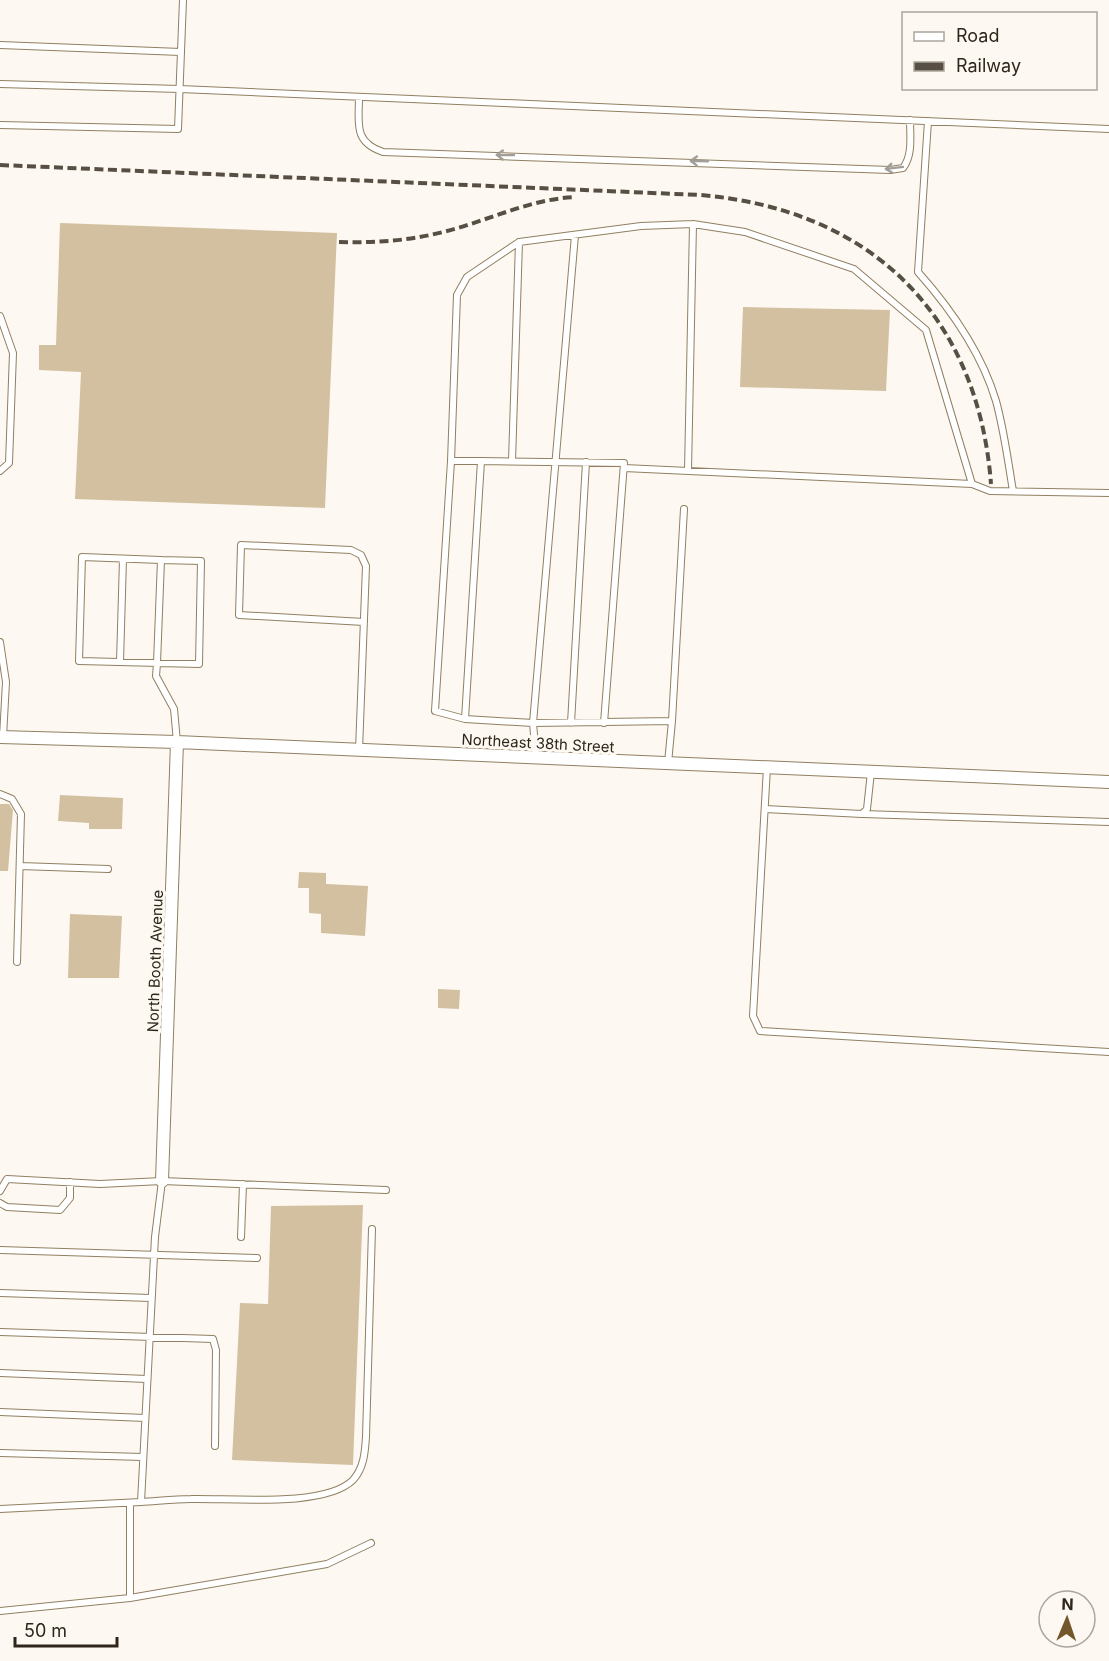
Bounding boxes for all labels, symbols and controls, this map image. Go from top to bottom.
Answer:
legend [902,12,1097,90]
text: Road [956,25,999,46]
text: Railway [956,55,1021,76]
one-way arrow [495,149,515,160]
one-way arrow [690,155,710,167]
one-way arrow [885,163,904,174]
street label: Northeast 38th Street [461,730,615,756]
street label: North Booth Avenue [143,889,167,1033]
north arrow [1037,1589,1097,1649]
text: N [1061,1594,1074,1614]
scale bar [15,1610,117,1648]
text: 50 m [24,1620,67,1641]

